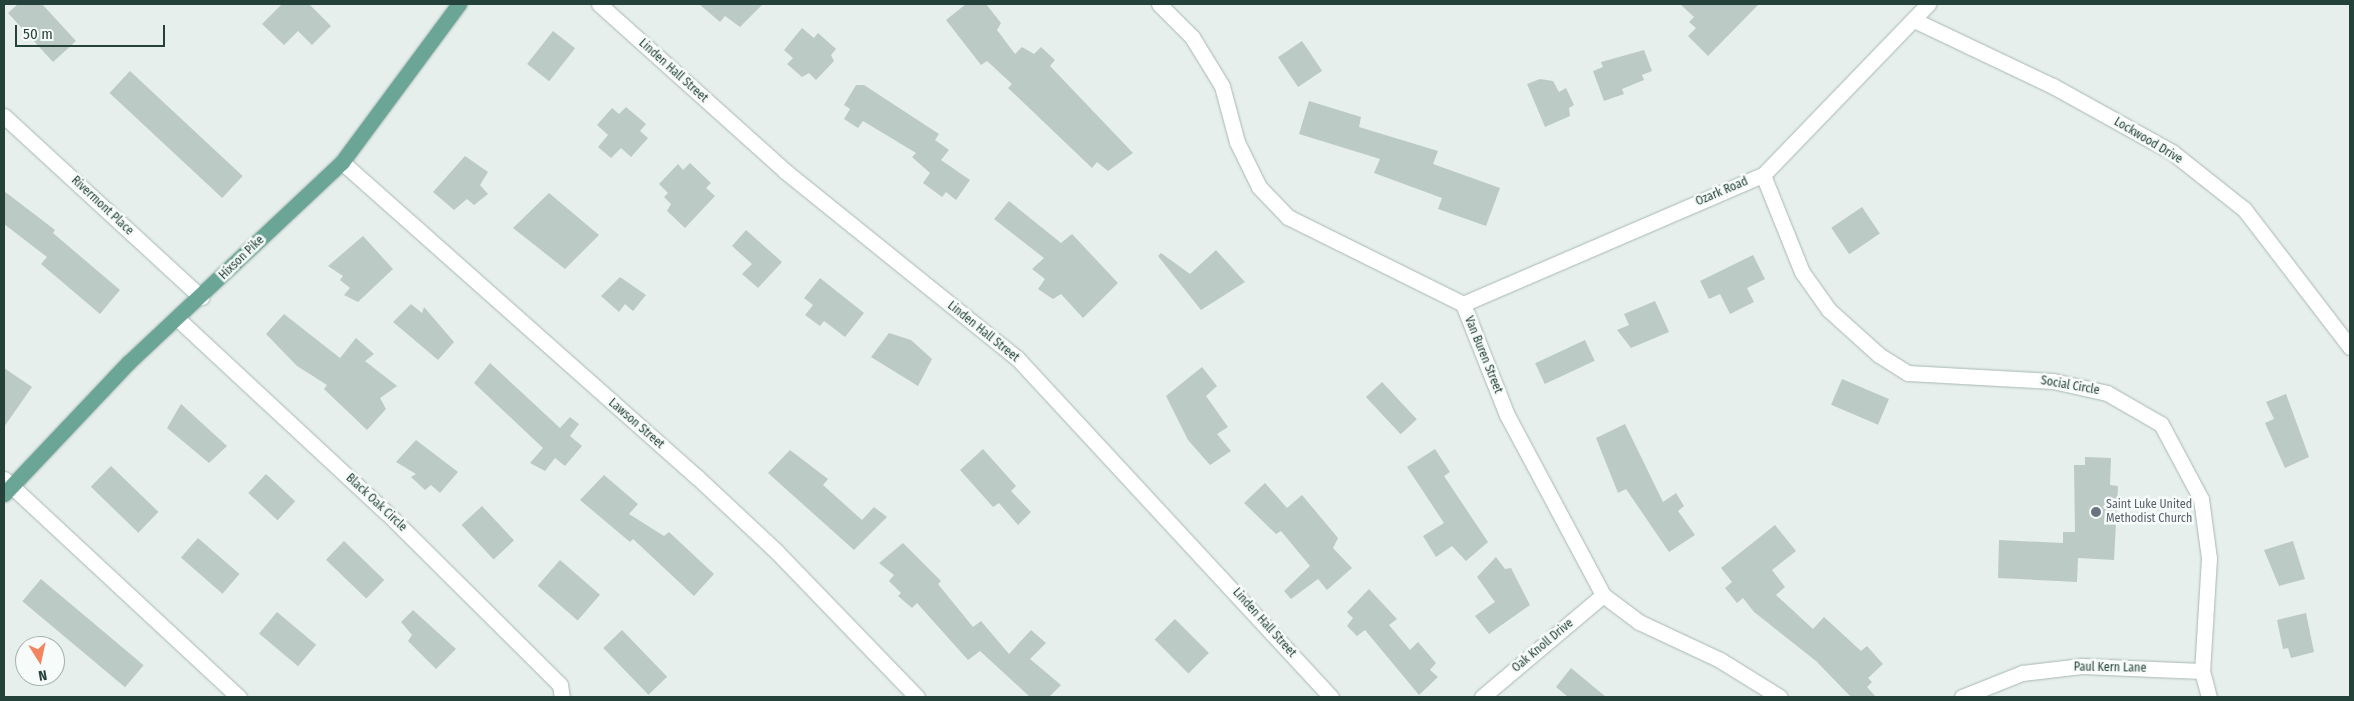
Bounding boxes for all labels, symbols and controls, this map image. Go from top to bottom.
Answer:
scale bar [18,15,168,47]
text: 50 m [23,25,53,43]
street label: Linden Hall Street [636,36,710,106]
street label: Lockwood Drive [2111,115,2185,167]
street label: Rivermont Place [68,174,136,238]
street label: Ozark Road [1694,175,1750,209]
street label: Hixson Pike [217,233,267,283]
street label: Linden Hall Street [944,299,1022,365]
street label: Van Buren Street [1461,314,1505,396]
street label: Social Circle [2040,374,2100,398]
street label: Lawson Street [605,396,667,452]
street label: Black Oak Circle [343,471,409,535]
place label: Saint Luke United Methodist Church [2106,498,2192,526]
marker: Saint Luke United Methodist Church [2090,506,2102,518]
street label: Linden Hall Street [1229,586,1299,660]
street label: Oak Knoll Drive [1510,616,1576,676]
north arrow [15,636,65,686]
street label: Paul Kern Lane [2074,660,2146,676]
text: N [37,666,48,684]

